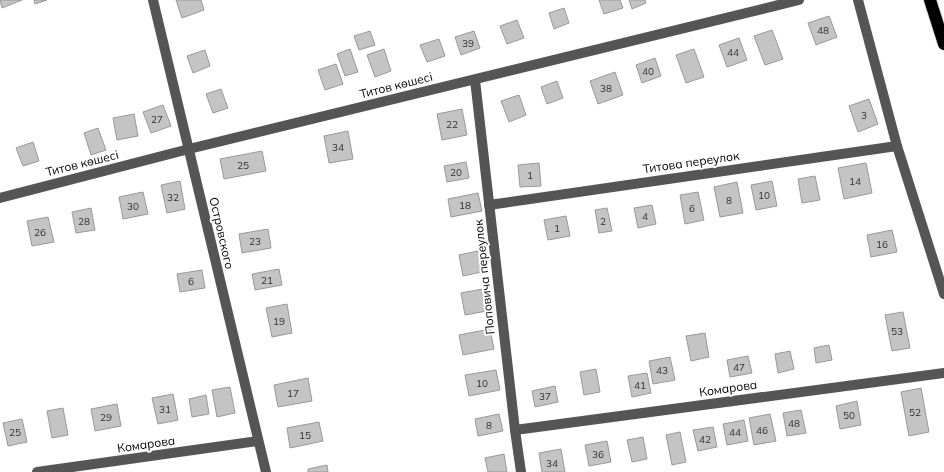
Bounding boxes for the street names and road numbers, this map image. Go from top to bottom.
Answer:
street label: Титов көшесі [358,69,434,101]
street label: Титов көшесі [44,147,120,179]
street label: Титова переулок [642,148,741,176]
street label: Островского [206,195,238,271]
street label: Поповича переулок [470,218,498,335]
street label: Комарова [698,377,758,399]
street label: Комарова [116,433,176,455]

